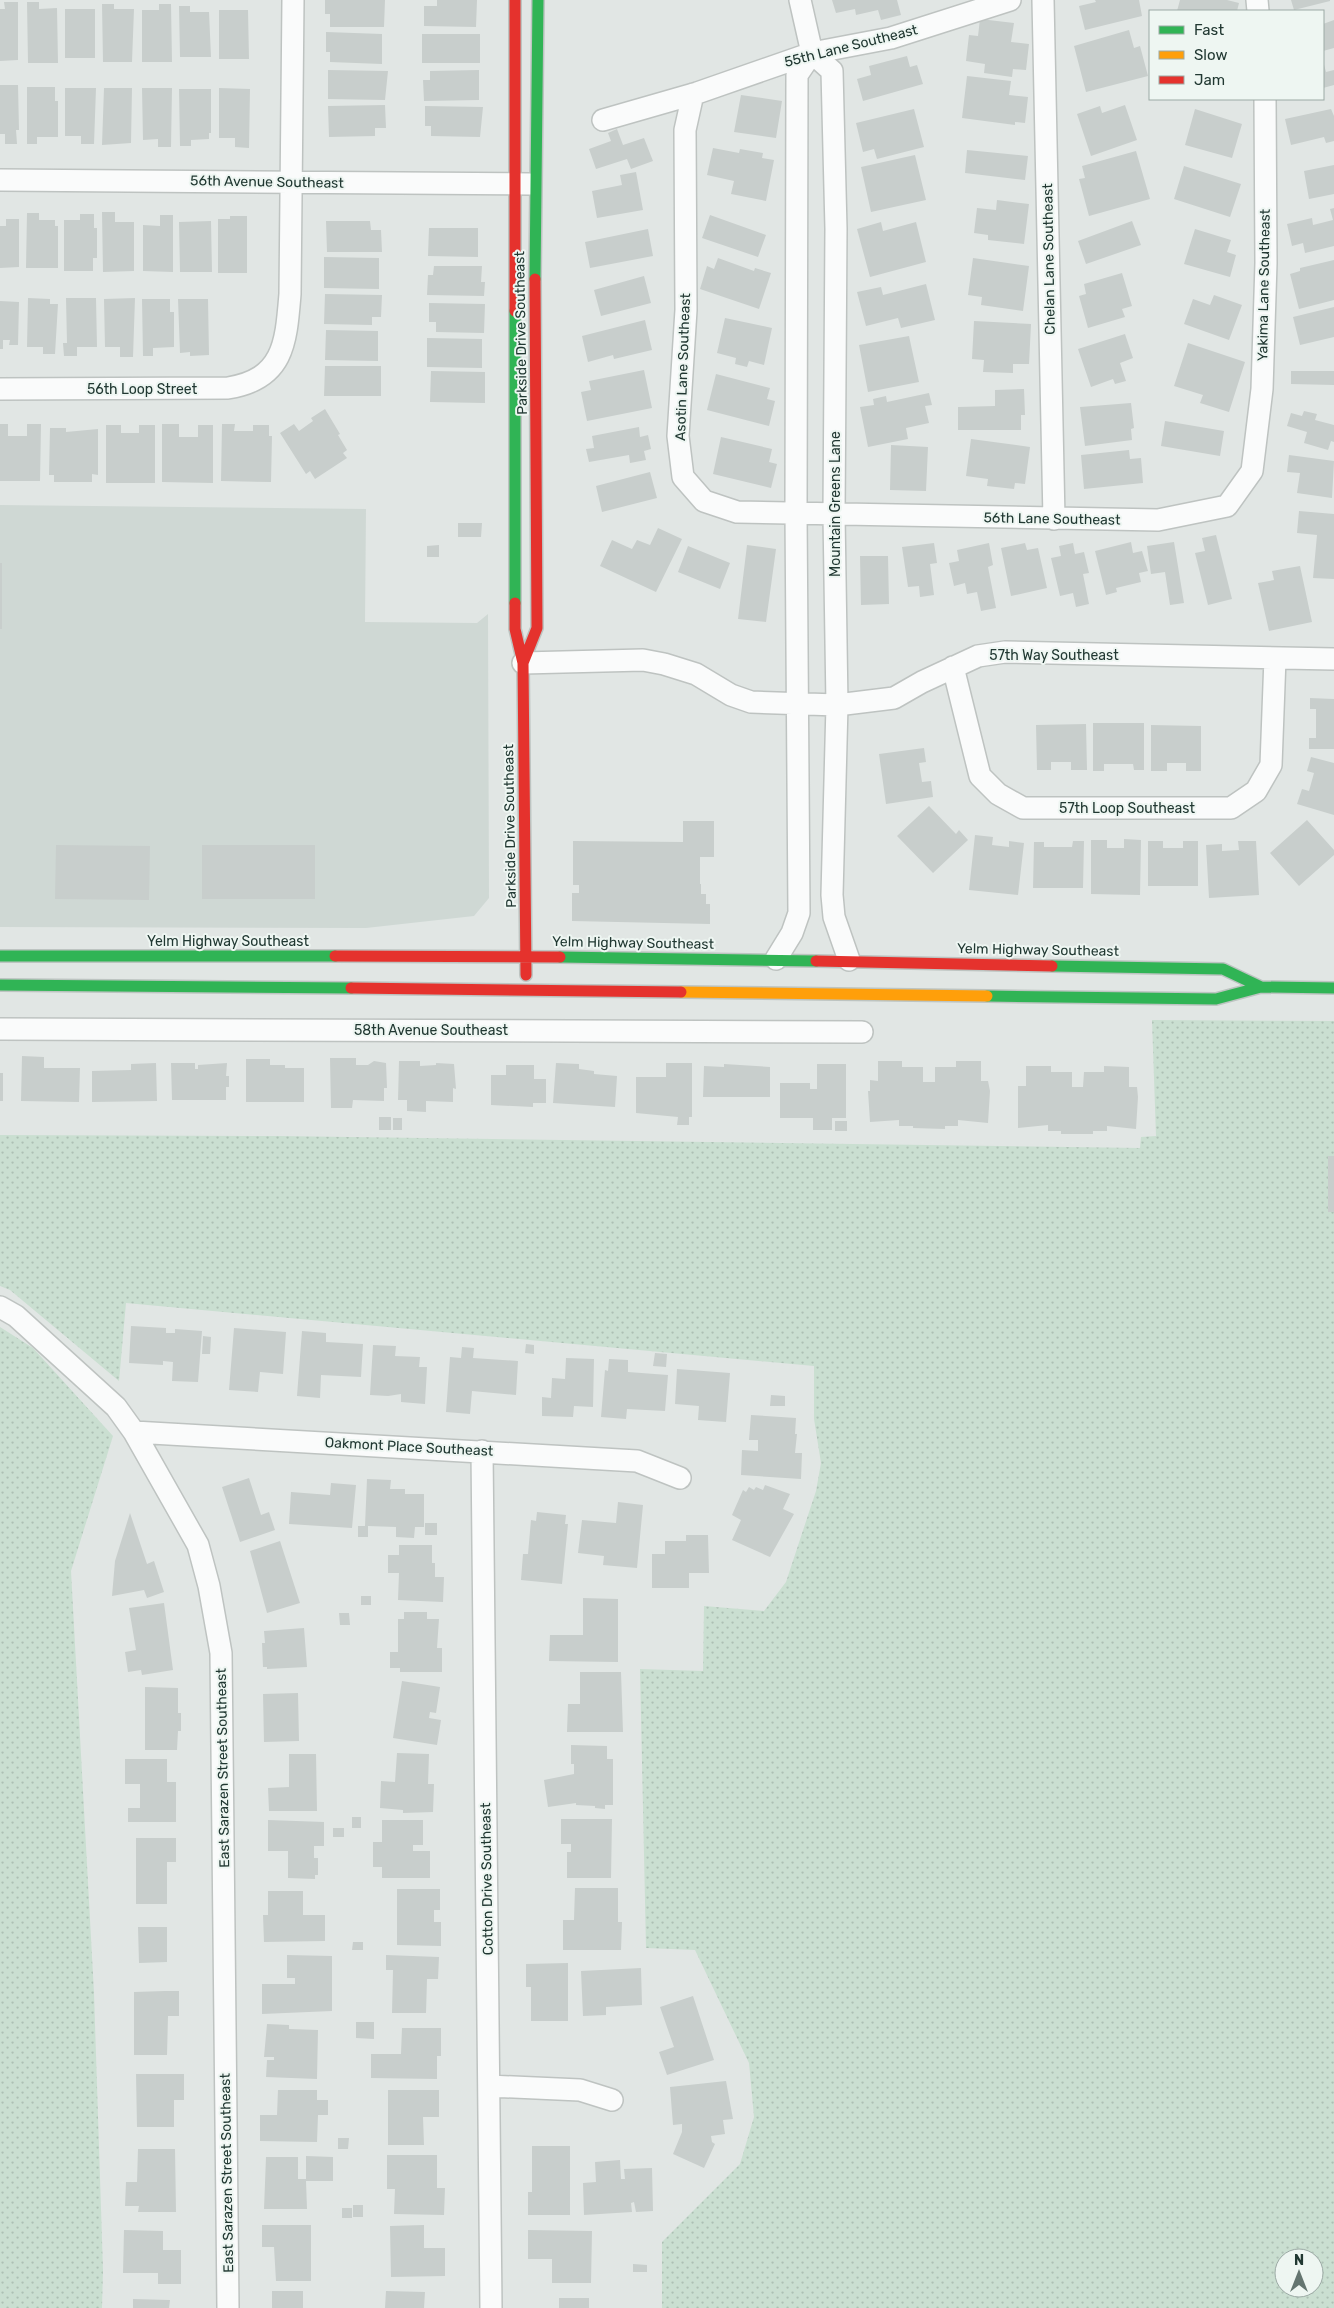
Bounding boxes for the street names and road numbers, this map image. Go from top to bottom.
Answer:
street label: 55th Lane Southeast [783,21,920,71]
street label: 56th Avenue Southeast [190,172,344,192]
street label: Chelan Lane Southeast [1039,183,1059,335]
street label: Yakima Lane Southeast [1254,208,1274,361]
street label: Parkside Drive Southeast [511,251,531,415]
street label: Asotin Lane Southeast [672,292,694,441]
street label: 56th Loop Street [87,381,198,398]
street label: Mountain Greens Lane [827,431,844,577]
street label: 56th Lane Southeast [983,509,1121,529]
street label: 57th Way Southeast [989,647,1119,664]
street label: Parkside Drive Southeast [500,744,520,908]
street label: 57th Loop Southeast [1059,800,1195,817]
street label: Yelm Highway Southeast [147,933,309,950]
street label: Yelm Highway Southeast [552,933,715,953]
street label: Yelm Highway Southeast [957,940,1120,960]
street label: 58th Avenue Southeast [354,1022,509,1039]
street label: Oakmont Place Southeast [324,1434,494,1460]
street label: East Sarazen Street Southeast [213,1668,233,1868]
street label: Cotton Drive Southeast [477,1802,497,1955]
street label: East Sarazen Street Southeast [217,2073,237,2273]

